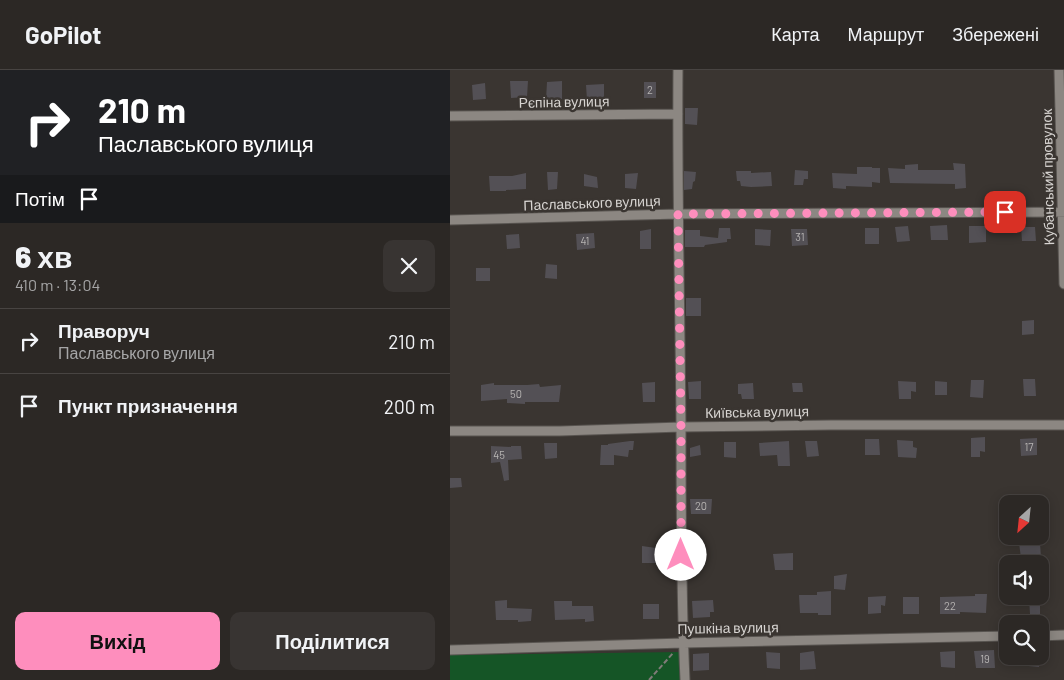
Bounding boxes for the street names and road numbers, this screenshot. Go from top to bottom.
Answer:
street label: Рєпіна вулиця [518,92,610,111]
street label: Кубанський провулок [1038,108,1057,245]
street label: Паславського вулиця [523,192,661,213]
street label: Київська вулиця [705,402,809,421]
street label: Пушкіна вулиця [677,618,779,637]

